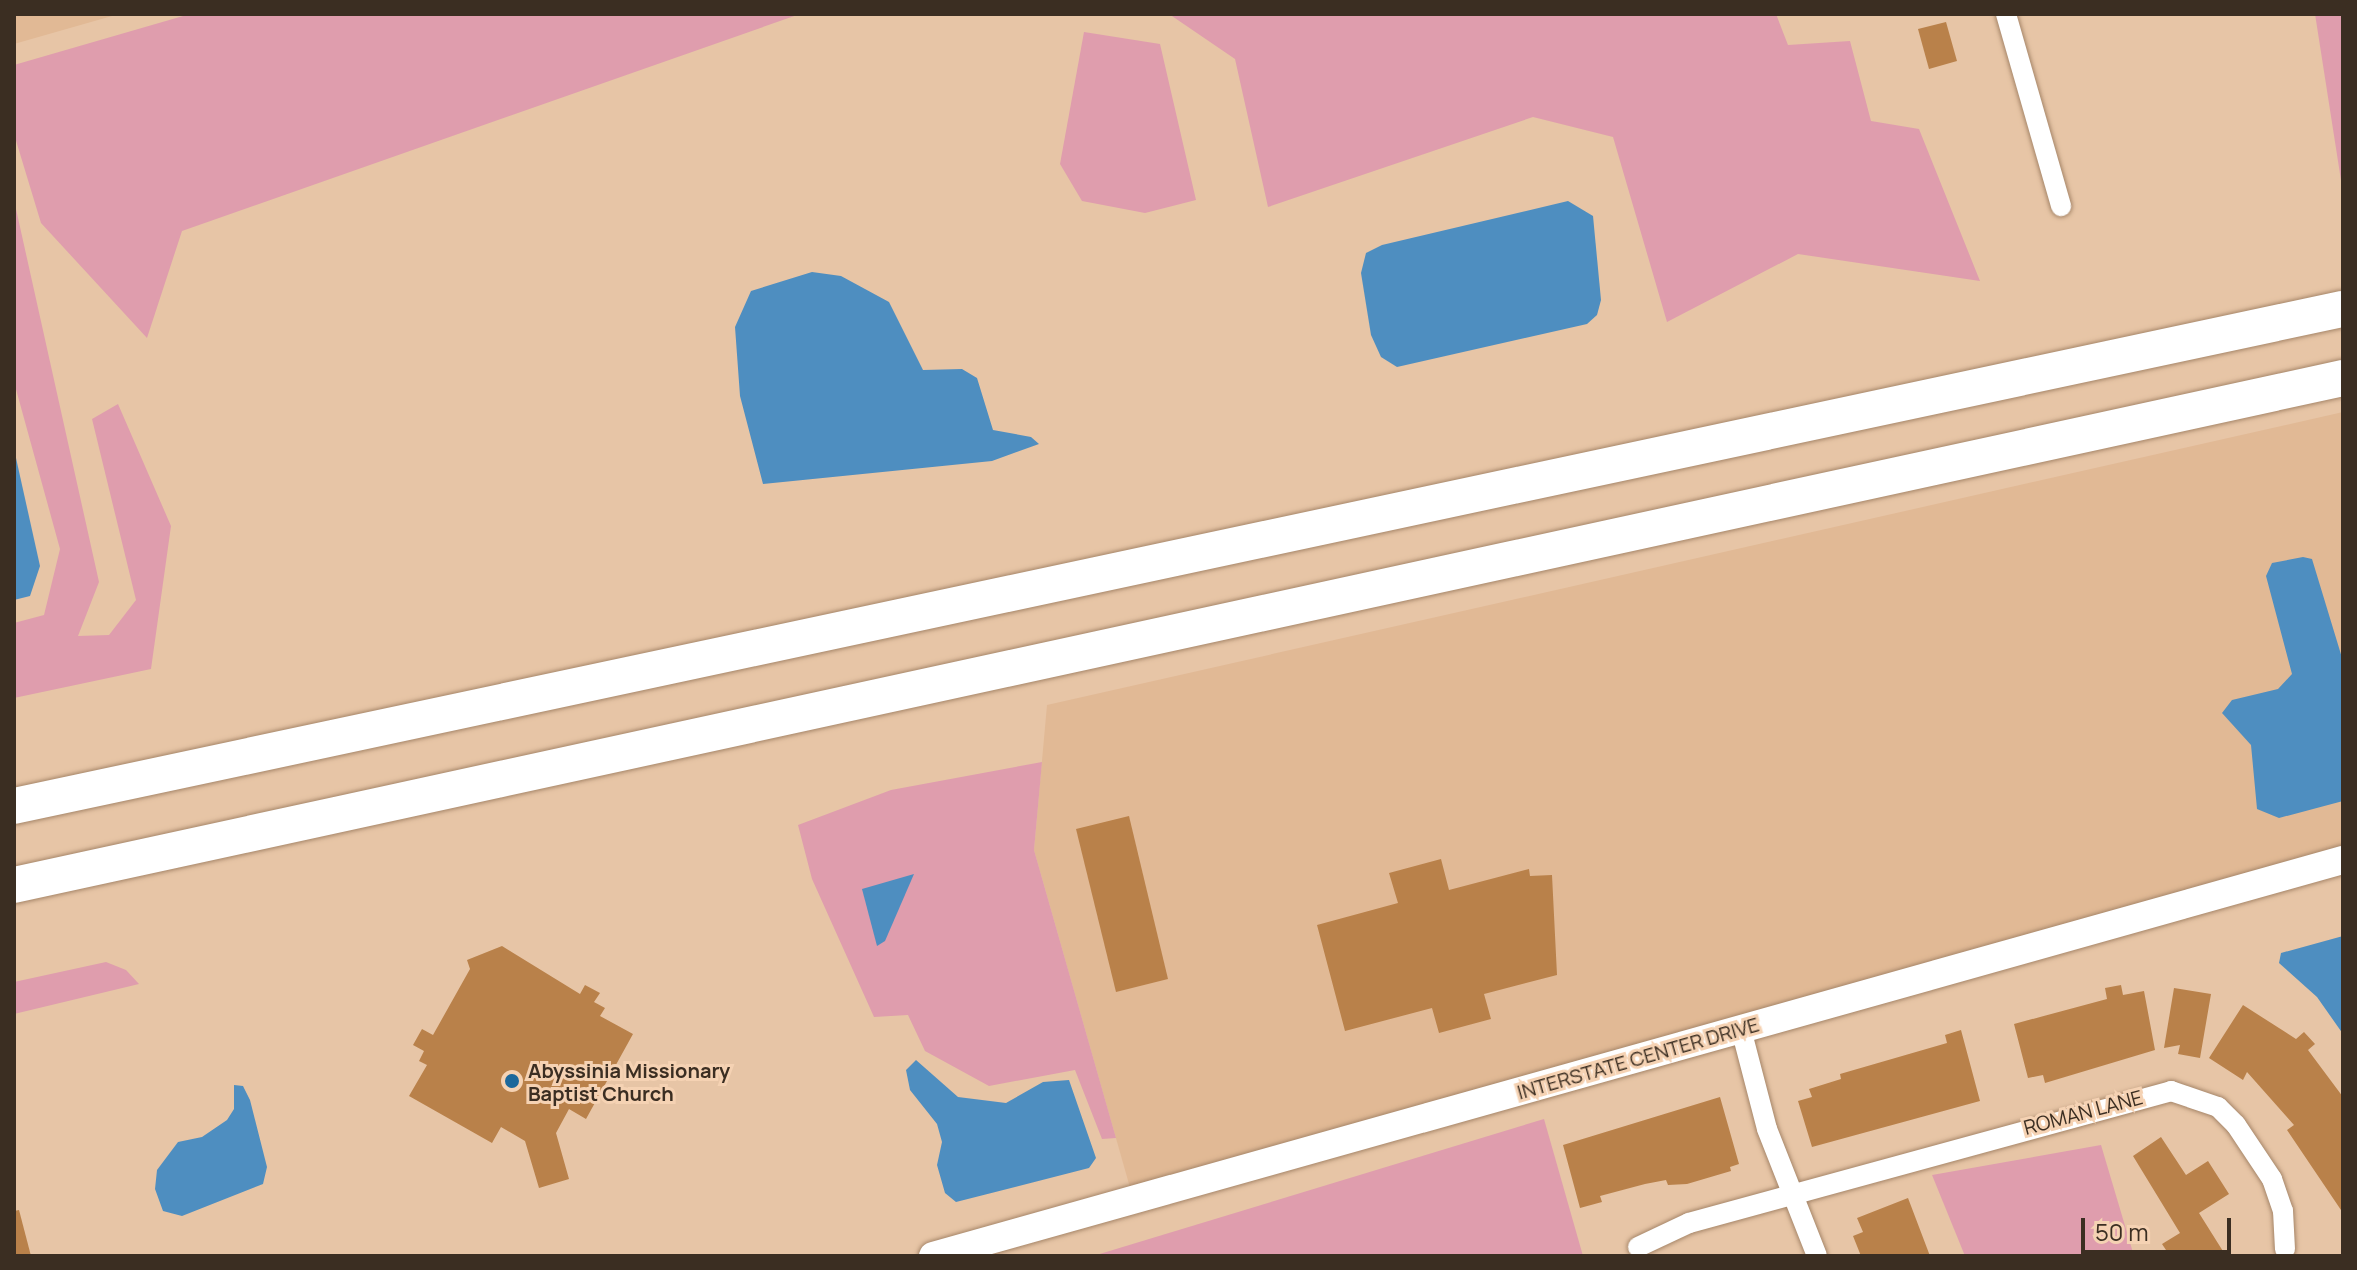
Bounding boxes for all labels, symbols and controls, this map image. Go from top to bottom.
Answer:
street label: INTERSTATE CENTER DRIVE [1514,1012,1762,1104]
place label: Abyssinia Missionary Baptist Church [528,1058,730,1105]
marker: Abyssinia Missionary Baptist Church [503,1072,521,1090]
street label: ROMAN LANE [2021,1085,2145,1139]
scale bar [2085,1202,2235,1252]
text: 50 m [2095,1215,2149,1248]

